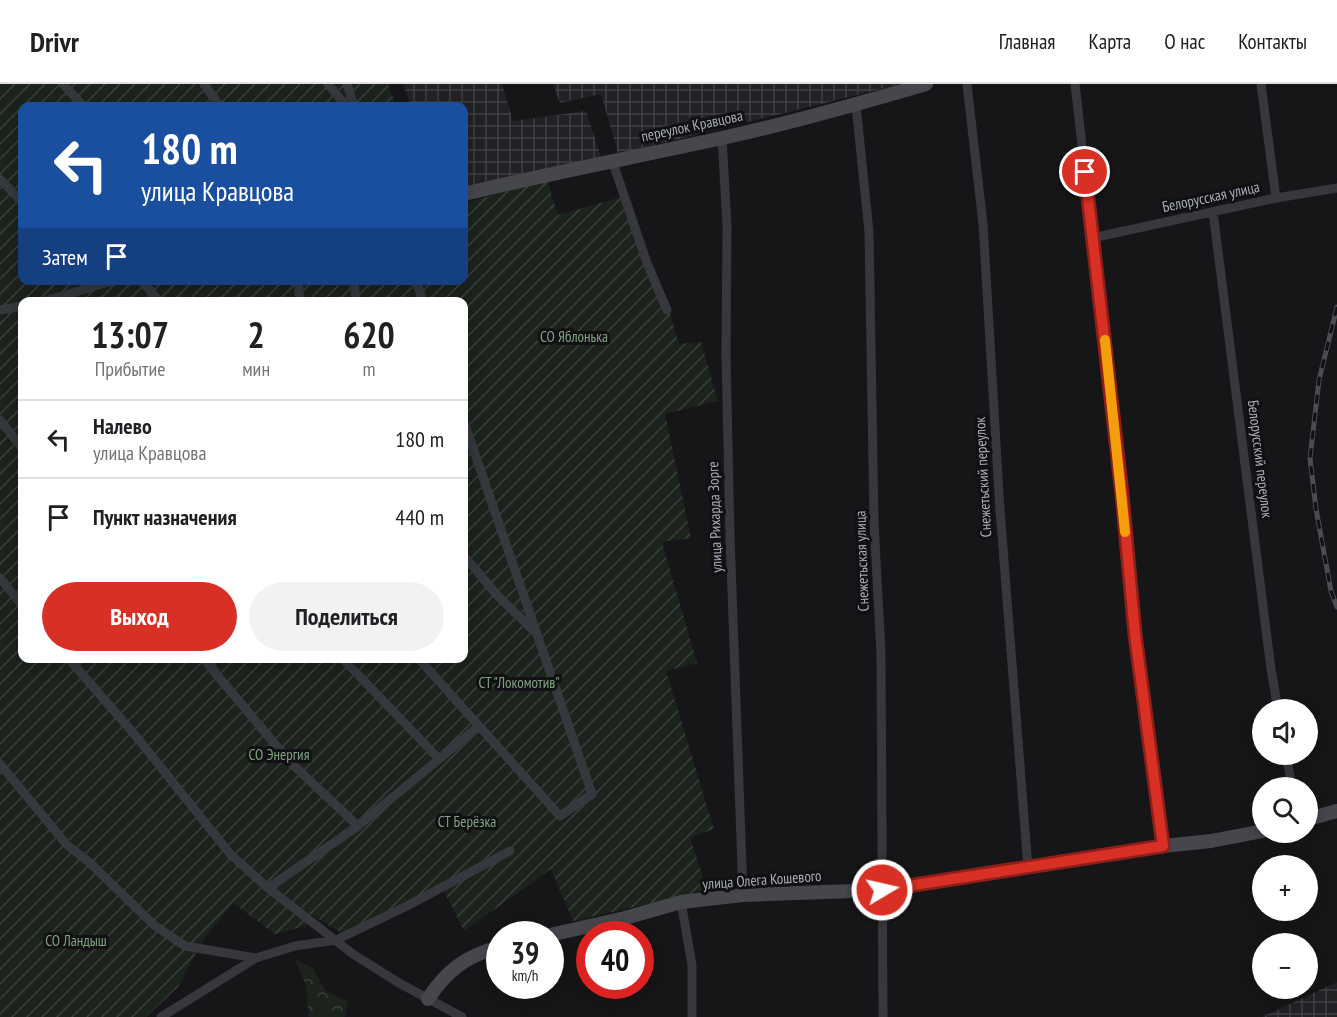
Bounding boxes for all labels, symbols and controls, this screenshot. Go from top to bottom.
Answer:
text: Drivr [30,23,79,60]
text: Главная [999,28,1055,55]
text: Карта [1088,28,1131,55]
text: О нас [1164,28,1205,55]
text: Контакты [1238,28,1307,55]
street label: переулок Кравцова [639,105,744,146]
text: 180 m [141,121,238,176]
icon: left [42,126,120,204]
pin [1059,146,1110,197]
icon: arrive [1068,155,1101,188]
text: улица Кравцова [141,174,294,208]
street label: Белорусская улица [1160,177,1261,216]
icon: arrive [100,240,133,273]
text: Затем [42,243,88,271]
text: 13:07 [91,311,169,358]
text: 2 [248,311,265,358]
text: 620 [343,311,395,358]
park label: СО Яблонька [540,327,608,346]
text: Прибытие [95,356,166,382]
text: мин [242,356,270,382]
text: m [363,356,376,382]
street label: Белорусский переулок [1244,399,1277,519]
text: Налево [93,412,152,440]
street label: Снежетьский переулок [970,416,995,538]
icon: left [42,423,75,456]
text: 180 m [395,425,444,453]
text: улица Кравцова [93,440,206,466]
street label: улица Рихарда Зорге [703,461,726,573]
icon: arrive [42,501,75,534]
text: Пункт назначения [93,503,237,531]
text: 440 m [395,503,444,531]
street label: Снежетьская улица [850,510,873,612]
button: Выход [42,582,237,651]
button: Поделиться [249,582,444,651]
park label: СТ "Локомотив" [478,673,560,692]
map controls [1252,699,1318,999]
button: sound [1252,699,1318,765]
park label: СО Энергия [249,745,310,764]
button: search [1252,777,1318,843]
park label: СТ Берёзка [438,812,496,831]
button: + [1252,855,1318,921]
position arrow [850,858,914,922]
street label: улица Олега Кошевого [702,866,822,893]
speed limit sign: 40 [576,921,654,999]
park label: СО Ландыш [45,931,107,950]
text: 39 [511,933,539,972]
button: − [1252,933,1318,999]
text: km/h [512,966,538,985]

